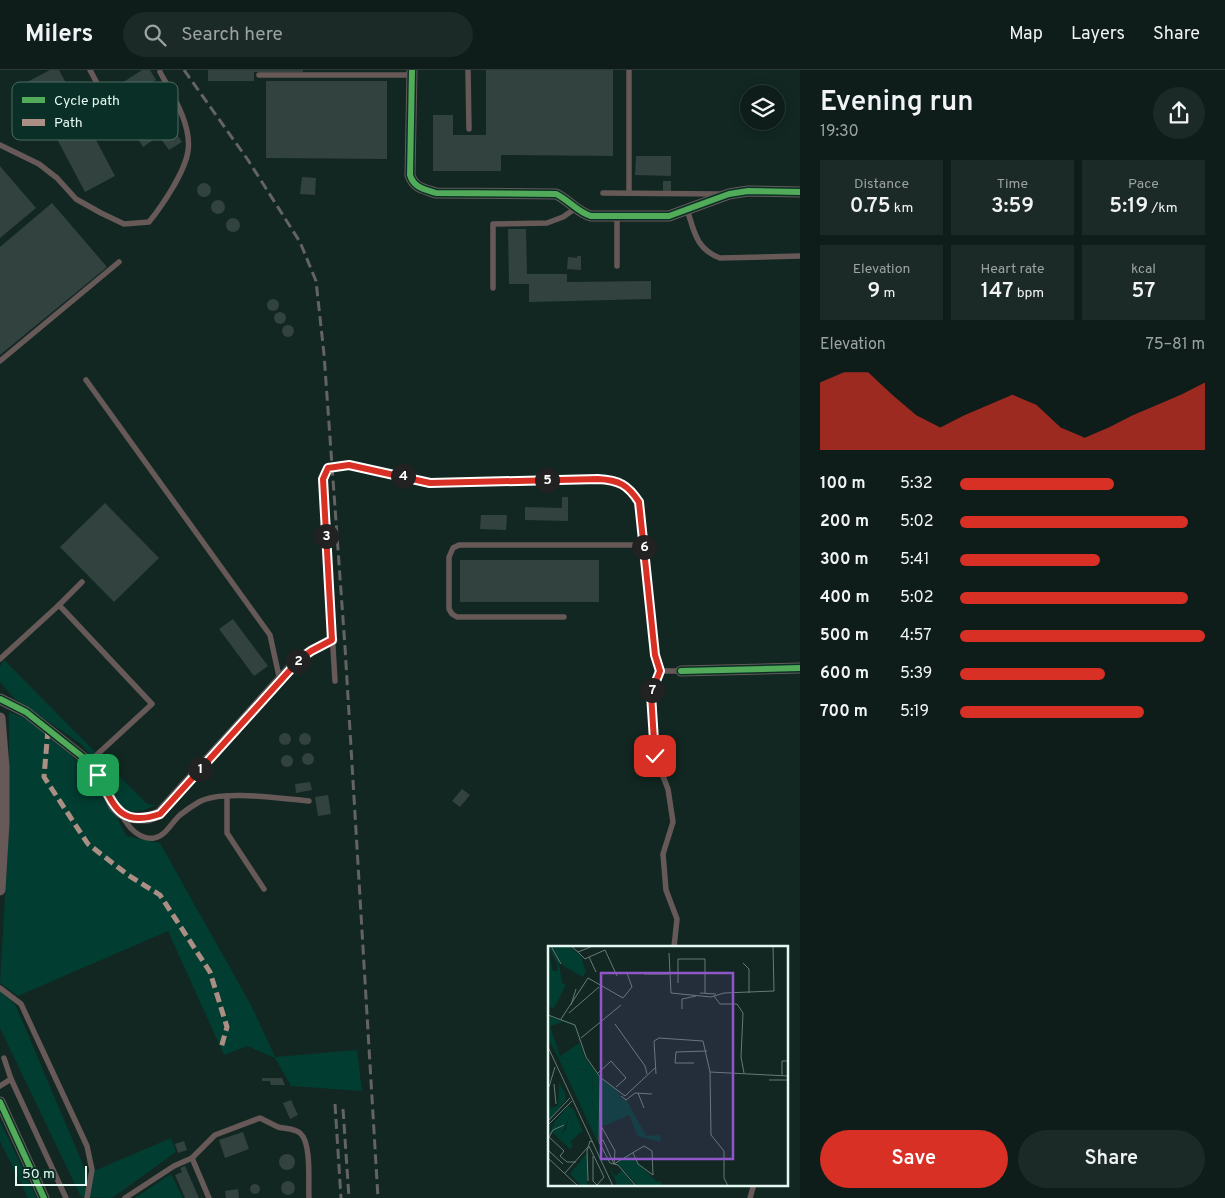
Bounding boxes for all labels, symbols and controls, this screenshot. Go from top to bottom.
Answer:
search box [123,12,473,57]
text: Milers [25,20,93,50]
icon: search [141,21,169,49]
text: Search here [181,23,283,47]
text: Map [1009,23,1043,46]
text: Layers [1071,23,1125,46]
text: Share [1153,23,1200,46]
legend [12,82,178,140]
map controls [740,85,785,130]
button: layers [740,85,785,130]
text: Evening run [820,85,974,121]
button: share [1153,87,1205,139]
text: Cycle path [54,93,120,110]
text: Path [54,115,83,132]
text: 19:30 [820,122,859,142]
text: Distance [854,176,909,193]
text: Time [997,176,1028,193]
text: Pace [1128,176,1159,193]
text: 0.75 [850,193,891,220]
text: 3:59 [991,193,1034,220]
text: 5:19 [1109,193,1148,220]
text: km [891,200,913,217]
text: /km [1148,200,1178,217]
text: Elevation [853,261,910,278]
text: Heart rate [980,261,1045,278]
text: kcal [1131,261,1156,278]
text: 9 [868,278,880,305]
text: 147 [981,278,1013,305]
text: 57 [1132,278,1156,305]
text: m [880,285,895,302]
text: bpm [1013,285,1044,302]
text: Elevation [820,335,886,355]
text: 75–81 m [1146,335,1205,355]
pin: 4 [390,464,416,488]
text: 4 [399,468,408,485]
pin: 5 [534,468,560,492]
text: 5 [543,472,552,489]
text: 100 m [820,474,866,494]
text: 5:32 [900,474,933,494]
text: 200 m [820,512,869,532]
text: 5:02 [900,512,934,532]
pin: 3 [314,524,338,548]
text: 3 [322,528,331,545]
pin: 6 [632,534,656,560]
text: 6 [640,539,649,556]
text: 300 m [820,550,868,570]
text: 5:41 [900,550,929,570]
text: 400 m [820,588,869,608]
text: 5:02 [900,588,934,608]
text: 500 m [820,626,869,646]
text: 4:57 [900,626,932,646]
pin: 2 [286,648,310,674]
text: 2 [294,653,303,670]
text: 600 m [820,664,869,684]
text: 5:39 [900,664,932,684]
pin: 7 [640,678,664,702]
text: 7 [649,682,656,699]
text: 700 m [820,702,868,722]
text: 5:19 [900,702,929,722]
pin [634,735,676,777]
icon: check [641,742,669,770]
pin [77,754,119,796]
pin: 1 [188,756,212,782]
icon: arrive [84,761,112,789]
text: 1 [198,761,203,778]
inset map [548,946,788,1186]
button: Save [820,1130,1008,1188]
button: Share [1018,1130,1205,1188]
scale bar [15,1163,88,1186]
text: 50 m [22,1166,55,1183]

